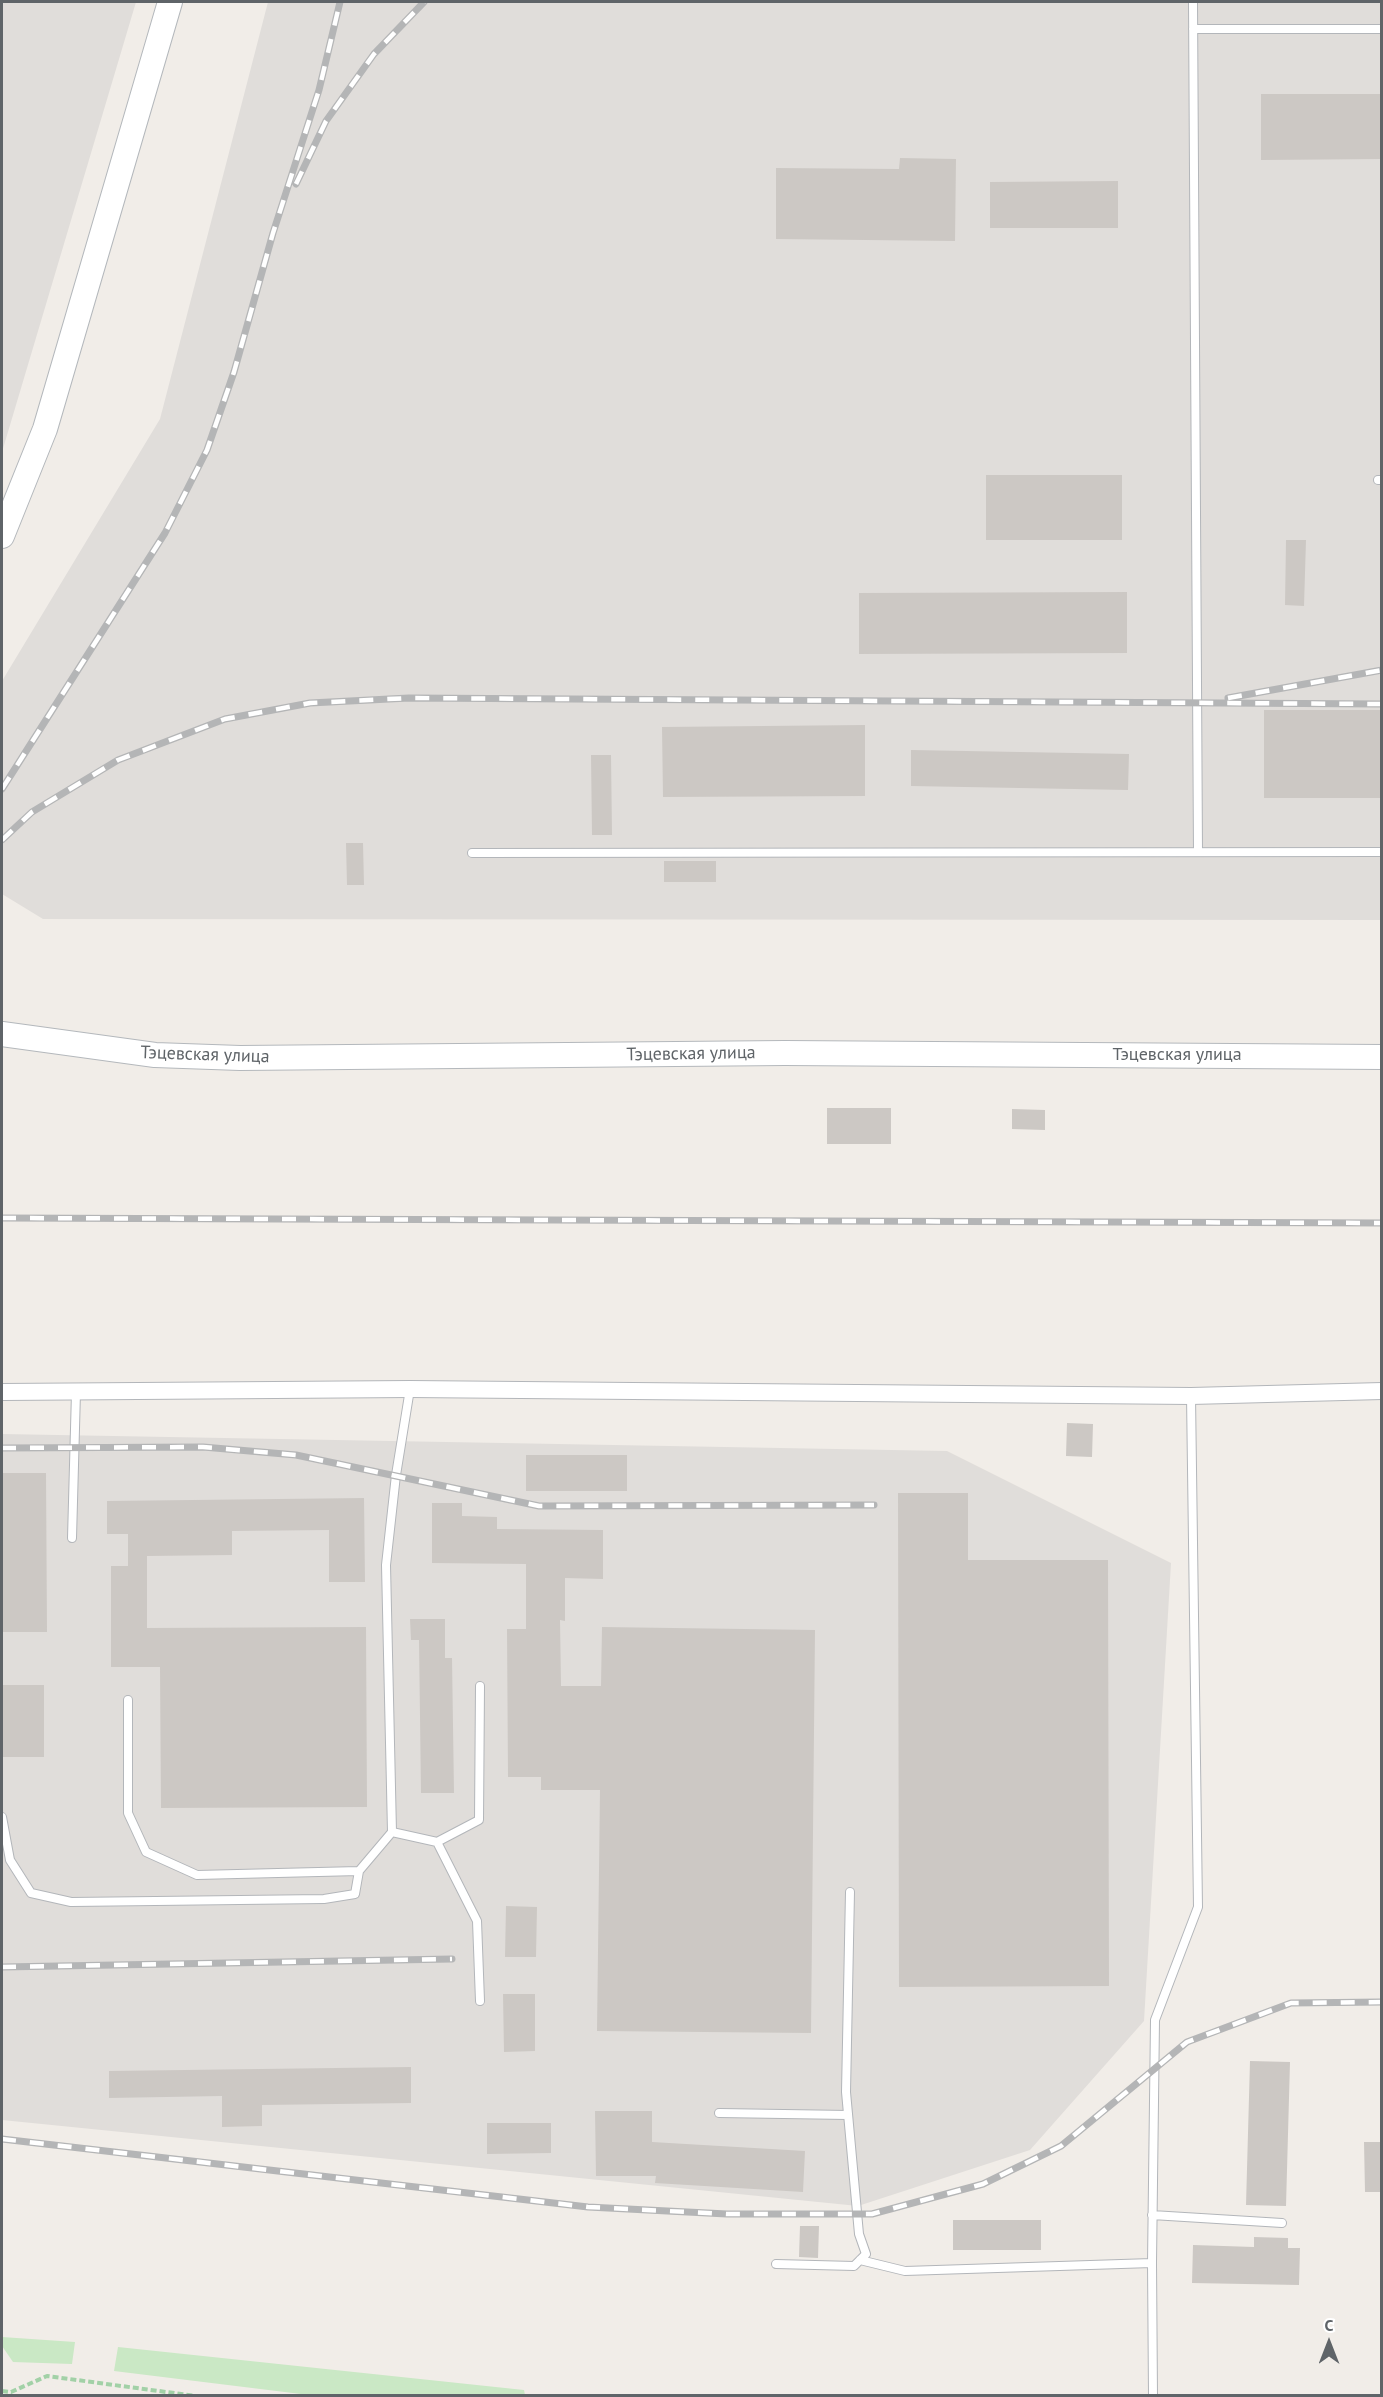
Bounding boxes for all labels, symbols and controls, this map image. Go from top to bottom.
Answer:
street label: Тэцевская улица [140,1042,270,1068]
street label: Тэцевская улица [626,1042,756,1066]
street label: Тэцевская улица [1112,1044,1242,1066]
north arrow [1299,2313,1359,2373]
text: С [1325,2315,1333,2335]

